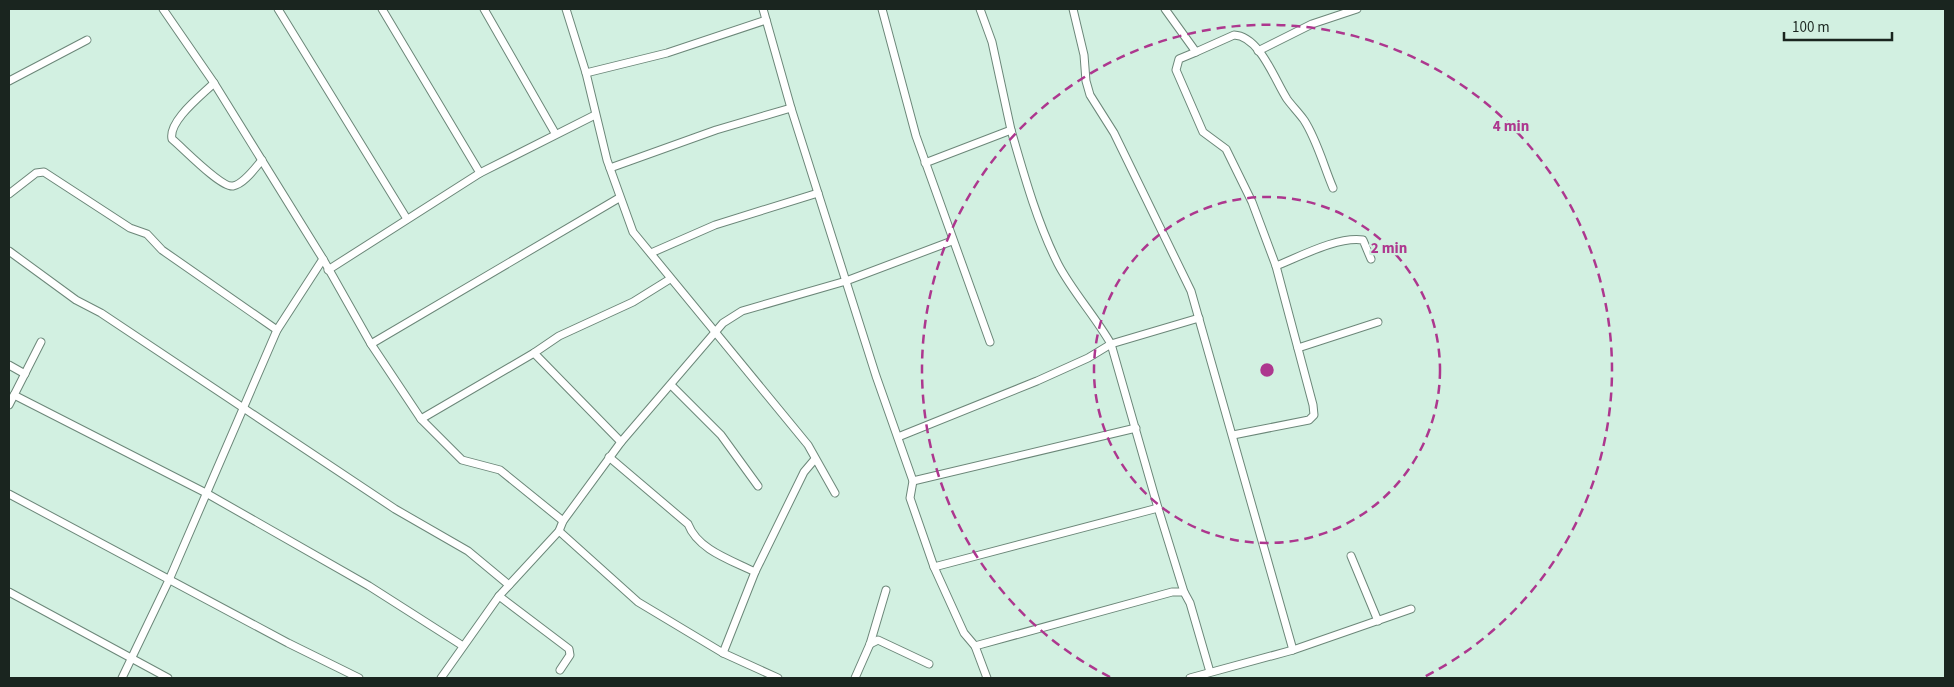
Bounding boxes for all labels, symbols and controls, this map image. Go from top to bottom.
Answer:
scale bar [1784,10,1892,42]
text: 100 m [1792,17,1830,38]
text: 4 min [1493,116,1529,137]
text: 2 min [1371,238,1407,259]
centre of rings [1258,361,1276,379]

